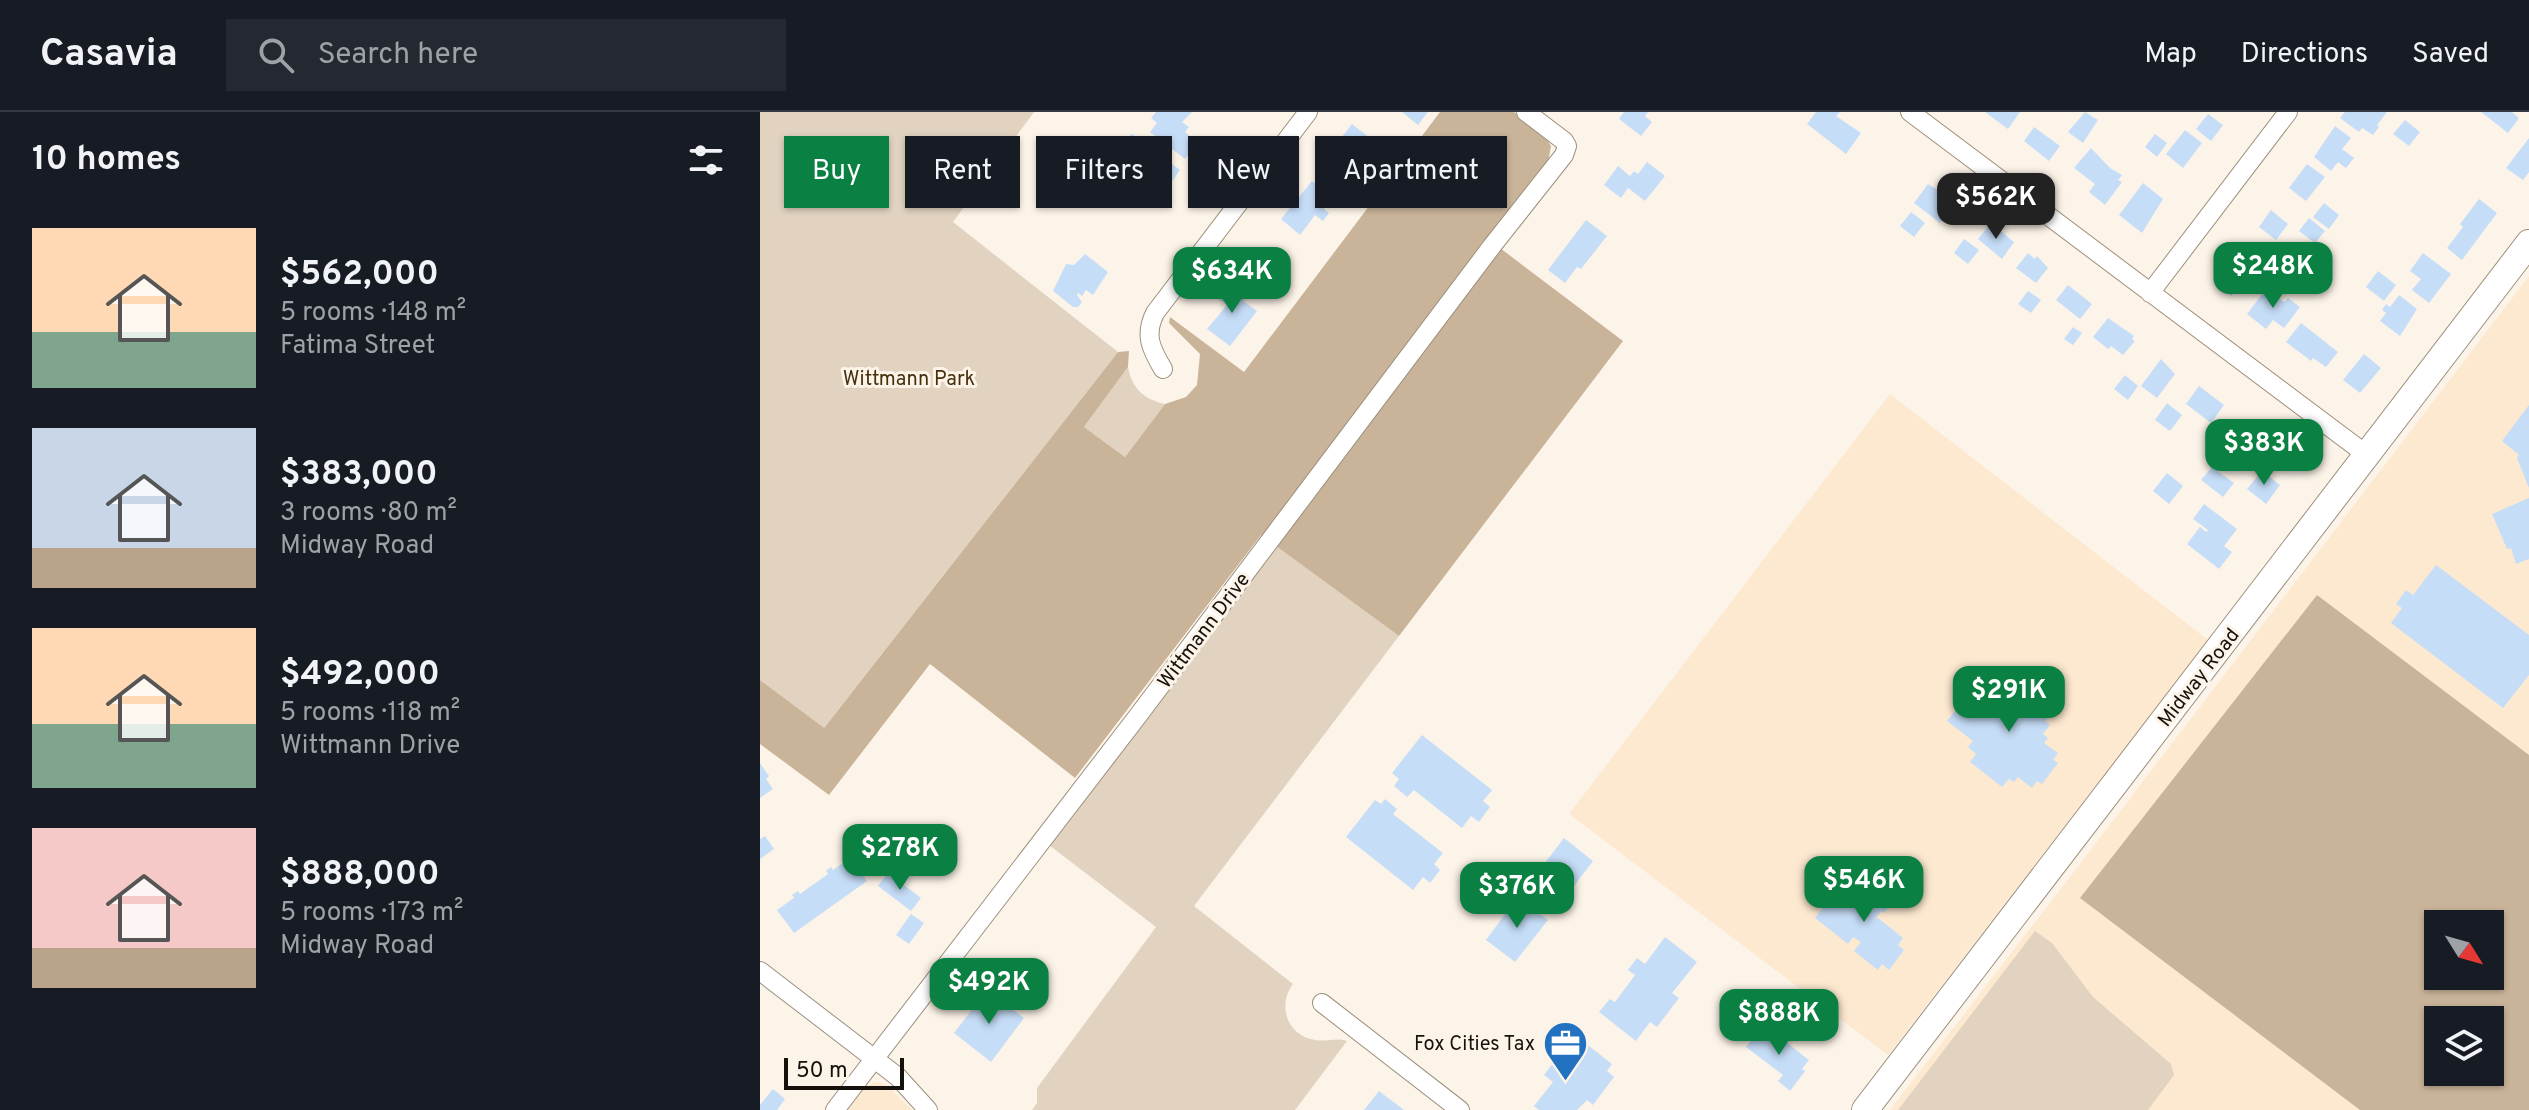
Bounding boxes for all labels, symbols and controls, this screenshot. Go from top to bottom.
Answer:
search box [226,19,786,91]
text: Casavia [40,31,178,80]
icon: search [254,33,298,77]
text: Search here [318,37,478,74]
text: Map [2144,37,2197,73]
text: Directions [2241,37,2368,73]
text: Saved [2412,37,2489,73]
chip: Buy [784,136,889,208]
chip: Rent [905,136,1020,208]
chip: Filters [1036,136,1172,208]
chip: New [1188,136,1299,208]
chip: Apartment [1315,136,1507,208]
icon: filters [684,138,728,182]
text: 10 homes [32,139,181,182]
pin: $562K [1940,173,2052,241]
text: $562K [1955,182,2037,215]
pin: $248K [2217,242,2329,310]
pin: $634K [1176,247,1288,315]
text: $248K [2232,251,2314,284]
text: $562,000 [280,254,439,297]
text: $634K [1191,256,1273,289]
icon: home [96,260,192,356]
text: 5 rooms · 148 m² [280,297,466,330]
text: Fatima Street [280,330,435,363]
park label: Wittmann Park [843,367,975,393]
pin: $383K [2208,419,2320,487]
text: $383K [2223,428,2305,461]
text: $383,000 [280,454,438,497]
icon: home [96,460,192,556]
text: 3 rooms · 80 m² [280,497,457,530]
text: Midway Road [280,530,434,563]
street label: Wittmann Drive [1153,568,1257,694]
street label: Midway Road [2153,624,2246,733]
text: $492,000 [280,654,440,697]
icon: home [96,660,192,756]
pin: $291K [1953,666,2065,734]
text: $291K [1971,675,2047,708]
text: 5 rooms · 118 m² [280,697,460,730]
text: Wittmann Drive [280,730,460,763]
pin: $278K [844,824,956,892]
text: $278K [860,833,940,866]
text: $888,000 [280,854,440,897]
pin: $546K [1808,856,1920,924]
icon: home [96,860,192,956]
pin: $376K [1461,862,1573,930]
text: $546K [1822,865,1906,898]
text: $376K [1478,871,1556,904]
text: 5 rooms · 173 m² [280,897,463,930]
north arrow [2424,910,2504,990]
map controls [2424,910,2504,1086]
text: Midway Road [280,930,434,963]
pin: $492K [933,958,1045,1026]
text: $492K [948,967,1030,1000]
pin: $888K [1723,989,1835,1057]
text: $888K [1737,998,1821,1031]
button: layers [2424,1006,2504,1086]
office icon: Fox Cities Tax [1542,1019,1590,1082]
place label: Fox Cities Tax [1414,1032,1535,1058]
scale bar [784,1054,904,1090]
text: 50 m [796,1058,848,1085]

